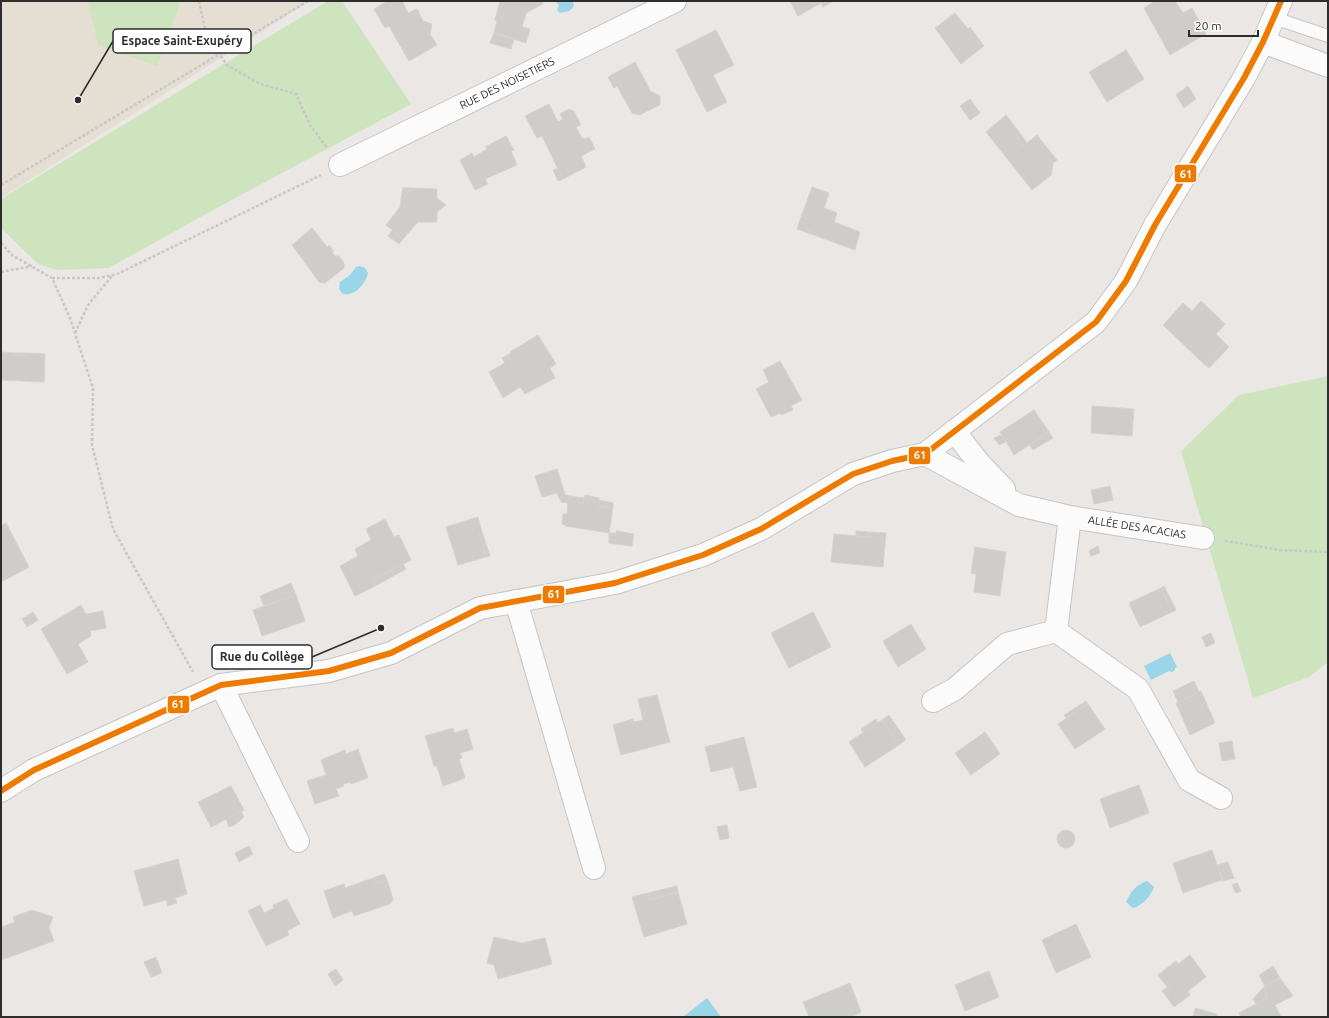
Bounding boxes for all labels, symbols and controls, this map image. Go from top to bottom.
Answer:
scale bar [1189,12,1258,38]
text: 20 m [1195,19,1222,32]
callout: Espace Saint-Exupéry [113,29,251,53]
text: Espace Saint-Exupéry [121,34,243,47]
street label: RUE DES NOISETIERS [458,55,557,111]
line badge: 61 [1174,164,1197,183]
text: 61 [1180,168,1192,180]
line badge: 61 [908,446,931,465]
text: 61 [914,449,926,461]
street label: ALLÉE DES ACACIAS [1087,512,1187,541]
line badge: 61 [542,585,565,604]
text: 61 [548,588,560,600]
callout: Rue du Collège [212,645,312,669]
text: Rue du Collège [220,650,304,663]
line badge: 61 [167,695,190,714]
text: 61 [172,698,184,710]

